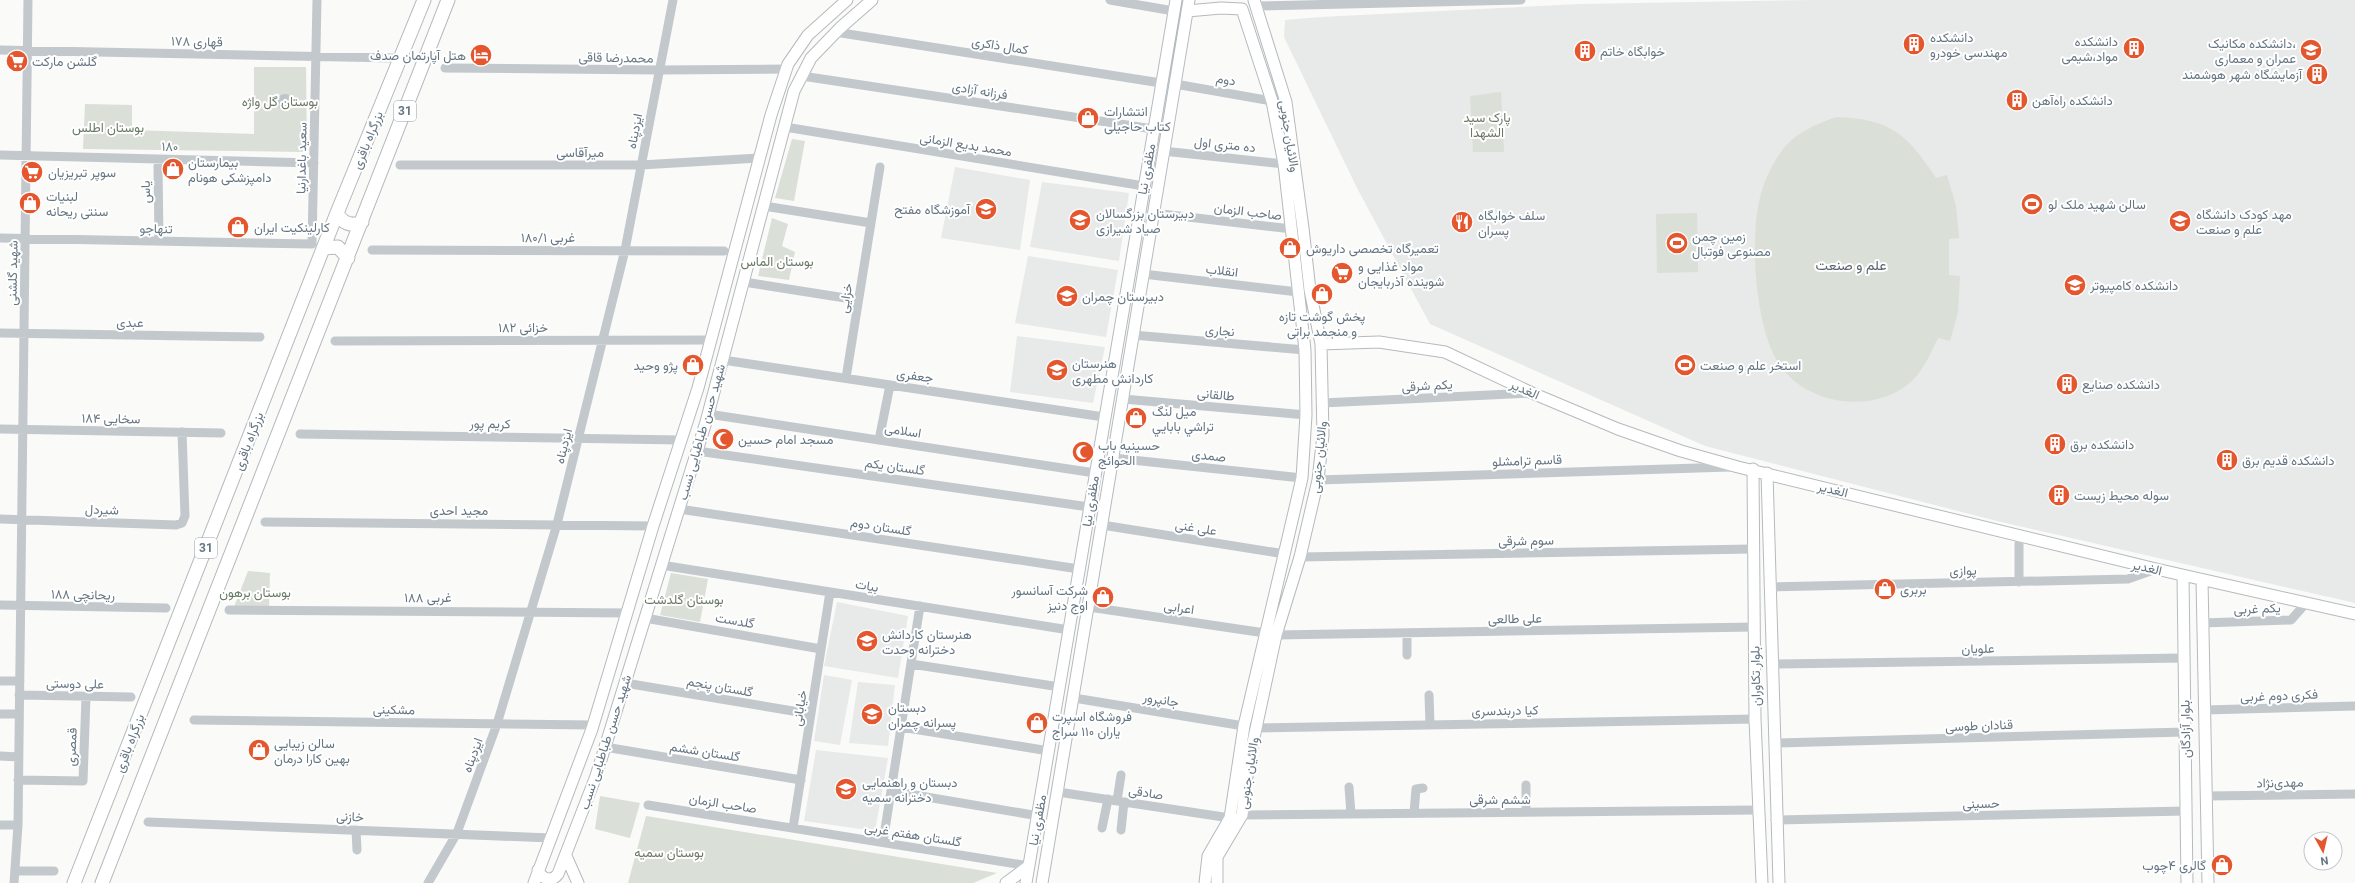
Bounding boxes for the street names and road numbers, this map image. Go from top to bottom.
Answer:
street label: قهاری ۱۷۸ [171,34,223,50]
street label: کمال ذاکری [970,34,1030,58]
street label: محمدرضا قاقی [578,49,654,67]
street label: دوم [1215,70,1237,90]
street label: فرزانه آزادی [951,79,1009,103]
street label: والائیان جنوبی [1275,99,1303,174]
road number: 31 [394,101,416,121]
street label: بزرگراه باقری [349,109,387,172]
street label: ایزدپناه [624,112,647,150]
street label: سعید باغدارنیا [293,122,311,194]
street label: محمد بدیع الزمانی [918,130,1013,161]
street label: ده متری اول [1193,134,1256,156]
street label: ۱۸۰ [161,139,179,154]
street label: مظفری نیا [1135,142,1159,196]
street label: میرآقاسی [556,145,604,161]
street label: یاس [138,180,154,204]
street label: صاحب الزمان [1213,200,1283,224]
street label: تنهاجو [139,221,173,237]
street label: ۱۸۰/۱ غربی [521,230,575,246]
street label: شهید گلشنی [4,240,22,306]
street label: انقلاب [1205,261,1239,280]
street label: خزایی [836,282,856,314]
street label: عبدی [116,315,144,331]
street label: ۱۸۲ خزائی [498,320,548,336]
street label: نجاری [1204,322,1236,340]
street label: شهید حسن طباطبایی نسب [675,362,729,502]
street label: جعفری [896,366,934,387]
street label: الغدیر [1506,376,1542,403]
street label: یکم شرقی [1401,377,1453,395]
street label: طالقانی [1196,385,1235,405]
street label: سخایی ۱۸۴ [81,410,141,428]
street label: بزرگراه باقری [230,410,267,473]
street label: کریم پور [468,416,511,433]
street label: اسلامی [883,420,922,442]
street label: والائیان جنوبی [1307,420,1331,494]
street label: ایزدپناه [552,427,577,466]
street label: صمدی [1191,446,1227,466]
street label: قاسم ترامشلو [1492,452,1562,470]
street label: گلستان یکم [864,455,926,479]
street label: مظفری نیا [1079,474,1103,528]
street label: الغدیر [1815,478,1850,501]
street label: شیردل [85,501,119,519]
street label: مجید احدی [430,503,488,519]
street label: گلستان دوم [849,514,912,540]
street label: علی غنی [1174,517,1218,539]
street label: سوم شرقی [1498,533,1554,549]
road number: 31 [195,538,217,558]
street label: الغدیر [2129,557,2164,579]
street label: پوازی [1949,563,1977,580]
street label: بیات [854,576,880,595]
street label: ریحانچی ۱۸۸ [51,586,115,605]
street label: ۱۸۸ غربی [404,590,452,606]
street label: اعرابی [1163,598,1195,618]
street label: یکم غربی [2233,600,2281,618]
street label: گلدست [714,610,756,631]
street label: علی طالعی [1488,611,1542,627]
street label: علویان [1961,641,1995,657]
street label: بلوار تکاوران [1747,646,1765,706]
street label: شهید حسن طباطبایی نسب [577,673,635,812]
street label: گلستان پنجم [685,673,754,702]
street label: علی دوستی [46,675,104,693]
street label: فکری دوم غربی [2240,687,2318,705]
street label: خیابانی [789,689,811,727]
street label: جانپرور [1141,689,1180,712]
street label: بلوار آزادگان [2177,700,2195,758]
street label: مشکینی [373,702,415,718]
street label: کیا دربندسری [1471,702,1539,720]
street label: بزرگراه باقری [111,712,148,775]
street label: قنادان طوسی [1945,717,2013,735]
street label: قمصری [63,727,81,767]
street label: ایزدپناه [459,736,487,775]
street label: والائیان جنوبی [1235,736,1263,810]
street label: گلستان ششم [669,739,741,765]
street label: مهدی‌نژاد [2256,775,2304,791]
street label: صادقی [1127,782,1164,804]
street label: صاحب الزمان [688,791,758,817]
street label: ششم شرقی [1469,792,1531,808]
street label: مظفری نیا [1026,793,1050,847]
street label: حسینی [1962,796,2000,812]
street label: خازنی [336,809,364,825]
street label: گلستان هفتم غربی [863,819,963,851]

